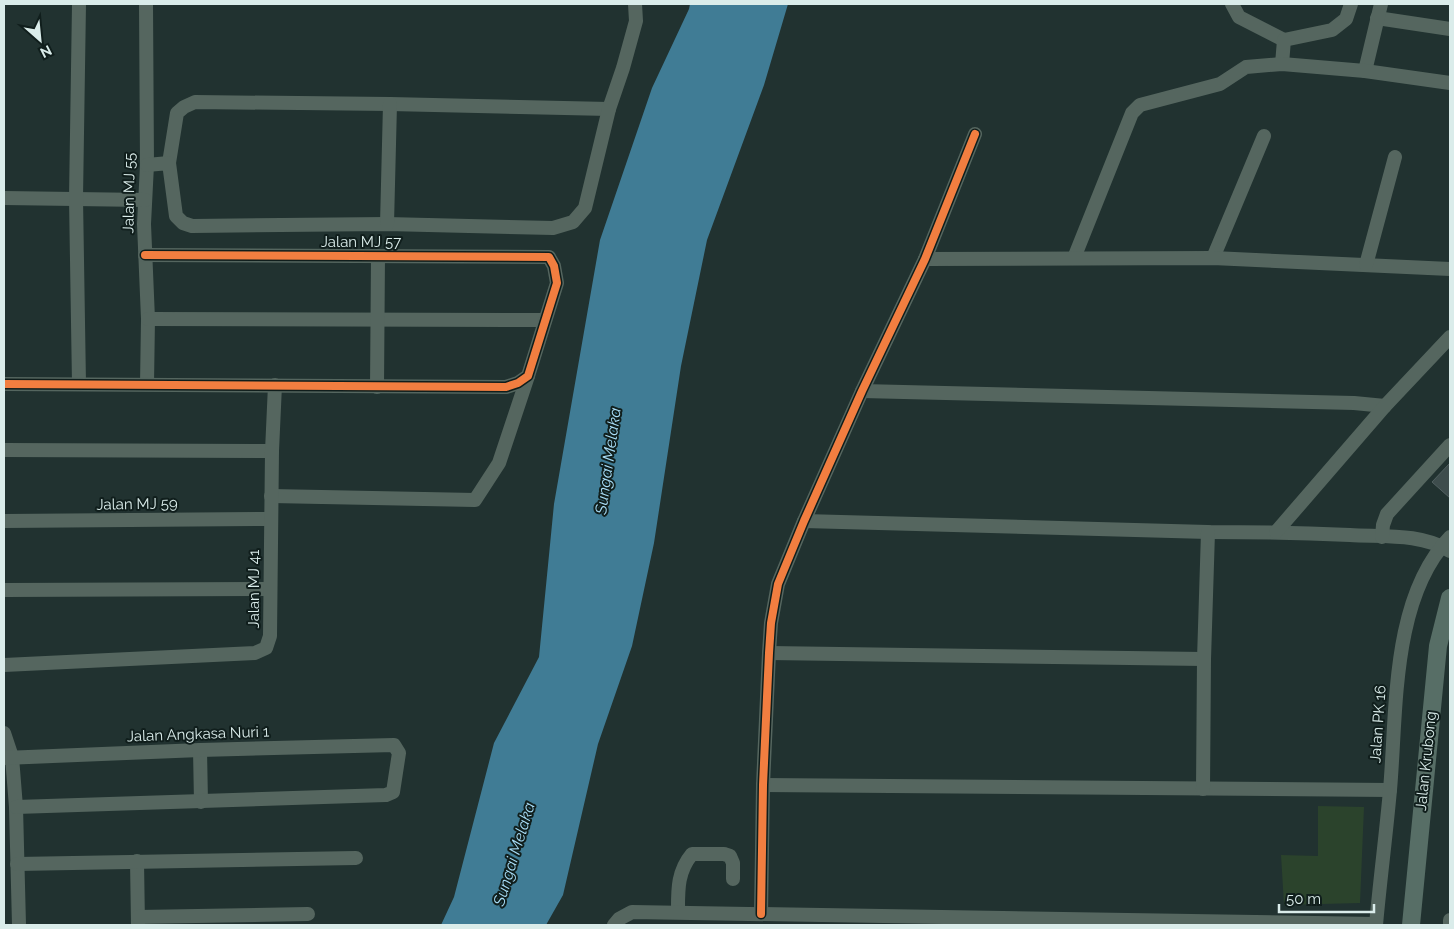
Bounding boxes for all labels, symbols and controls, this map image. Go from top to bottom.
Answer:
north arrow [15,15,65,65]
text: N [38,42,54,61]
street label: Jalan MJ 55 [119,153,139,233]
street label: Jalan MJ 57 [321,233,401,251]
water label: Sungai Melaka [591,406,625,517]
street label: Jalan MJ 59 [96,494,178,514]
street label: Jalan MJ 41 [245,549,263,628]
street label: Jalan PK 16 [1366,684,1390,764]
street label: Jalan Krubong [1412,710,1440,812]
street label: Jalan Angkasa Nuri 1 [127,723,270,745]
water label: Sungai Melaka [489,799,539,909]
scale bar [1279,882,1374,914]
text: 50 m [1286,890,1321,908]

